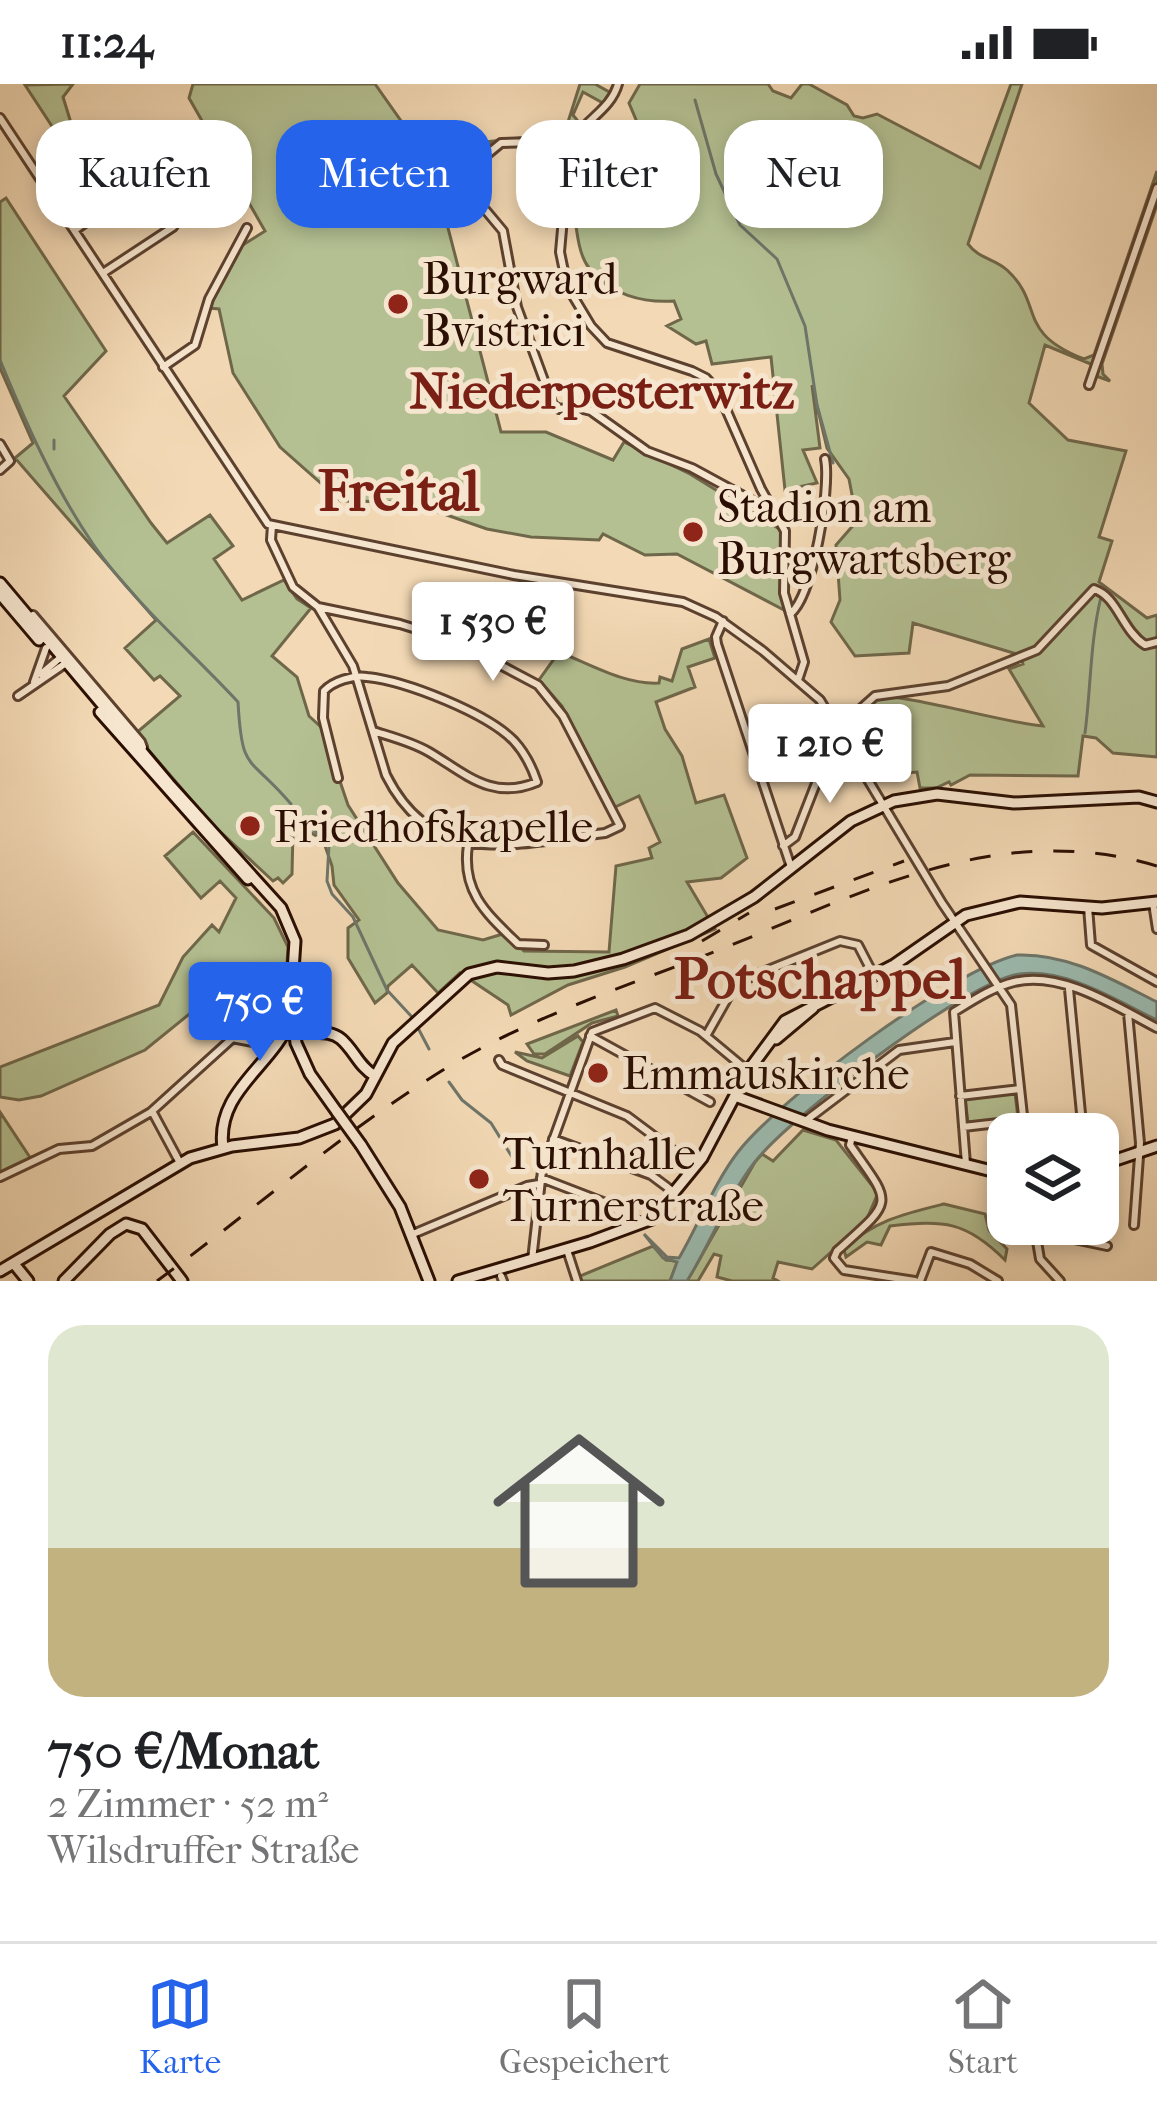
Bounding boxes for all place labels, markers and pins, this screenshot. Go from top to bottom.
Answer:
place label: Burgward Bvistrici [422,253,618,358]
marker: Burgward Bvistrici [385,291,411,317]
place label: Stadion am Burgwartsberg [717,481,1011,586]
marker: Stadion am Burgwartsberg [680,519,706,545]
pin: 1 530 € [382,582,604,684]
pin: 1 210 € [719,704,941,806]
place label: Friedhofskapelle [274,801,593,854]
marker: Friedhofskapelle [237,813,263,839]
pin: 750 € [176,962,344,1064]
place label: Emmauskirche [622,1048,909,1101]
marker: Emmauskirche [585,1060,611,1086]
place label: Turnhalle Turnerstraße [503,1128,764,1233]
marker: Turnhalle Turnerstraße [466,1166,492,1192]

